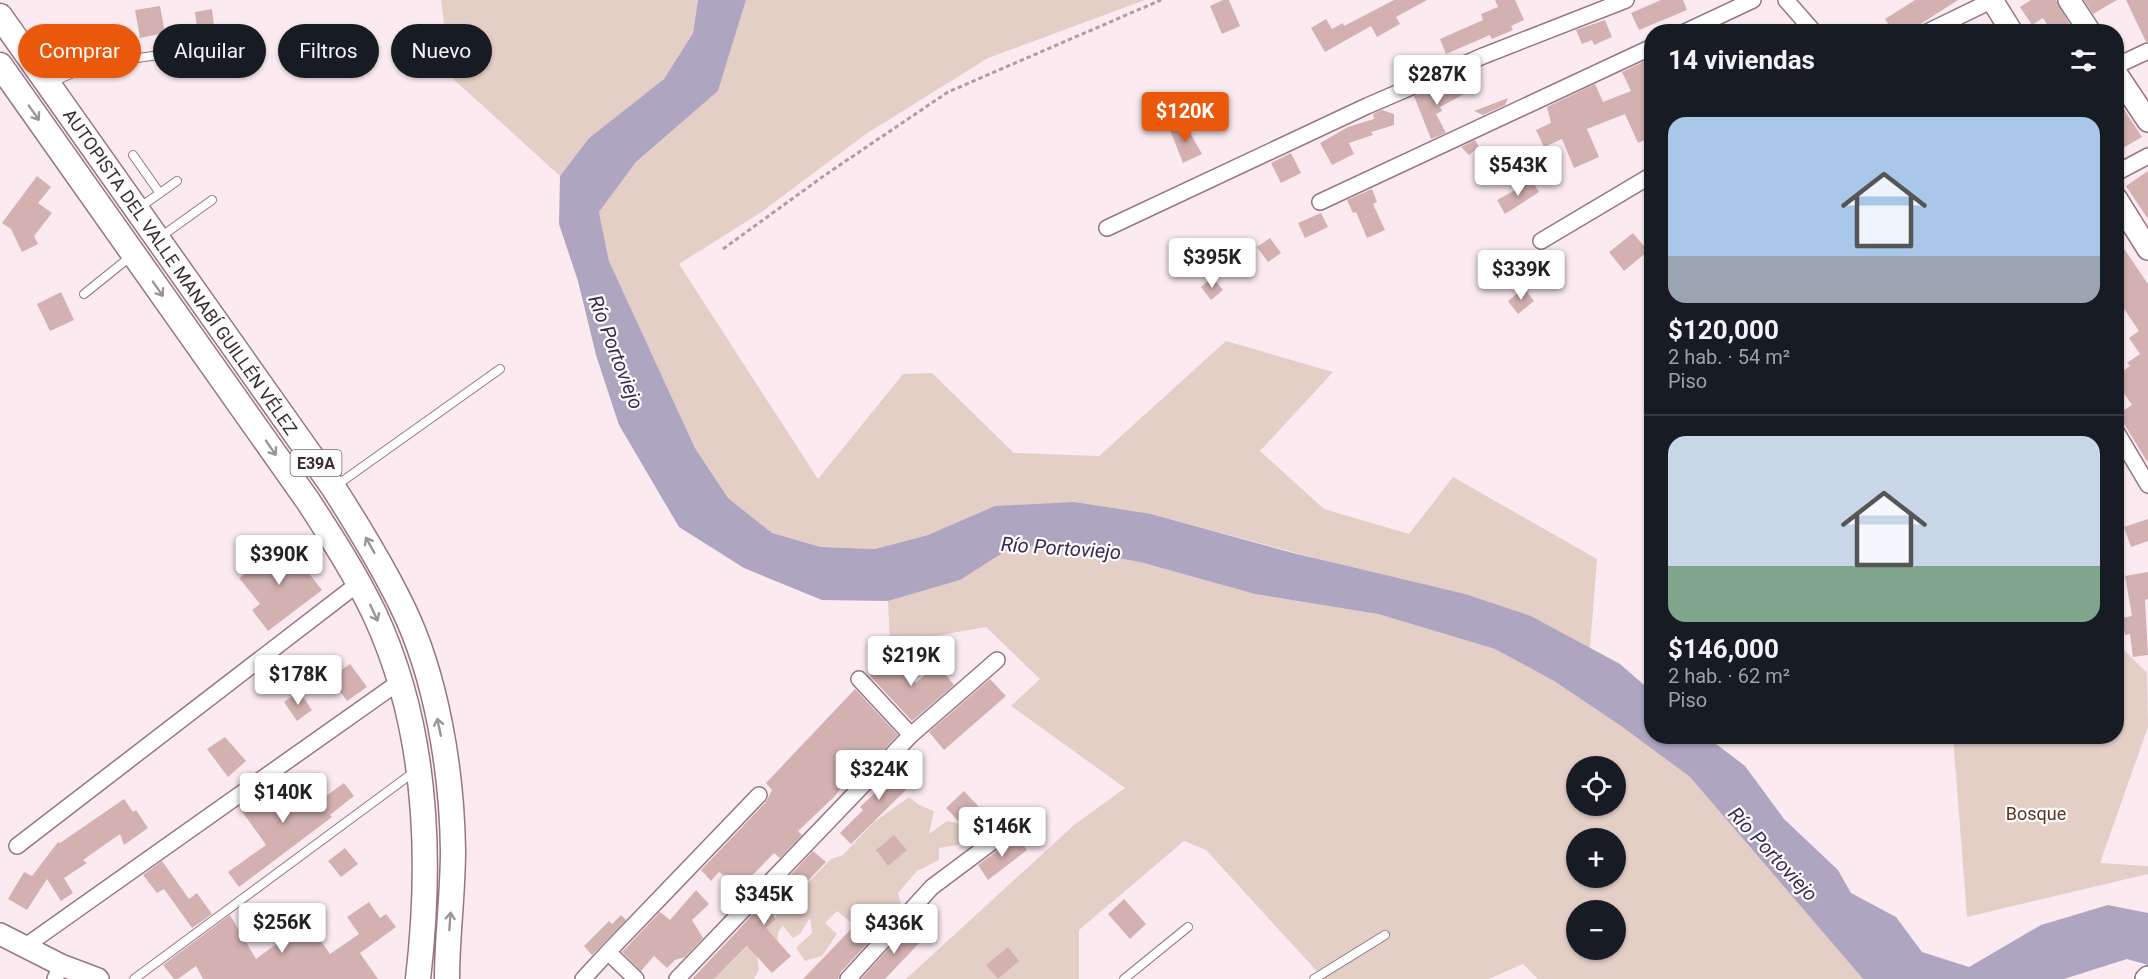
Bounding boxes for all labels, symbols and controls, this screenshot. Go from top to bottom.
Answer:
chip: Comprar [18,24,141,78]
chip: Alquilar [153,24,266,78]
chip: Filtros [278,24,379,78]
chip: Nuevo [391,24,492,78]
icon: filters [2067,44,2100,77]
text: 14 viviendas [1668,45,1815,75]
pin: $287K [1395,55,1479,106]
text: $287K [1408,62,1466,86]
pin: $120K [1143,92,1227,143]
text: $120K [1156,99,1214,123]
one-way arrow [28,104,40,120]
street label: AUTOPISTA DEL VALLE MANABÍ GUILLÉN VÉLEZ [59,105,302,439]
pin: $543K [1476,146,1560,197]
text: $543K [1489,153,1547,177]
icon: home [1830,156,1938,264]
pin: $395K [1170,238,1254,289]
text: $395K [1183,245,1241,269]
pin: $339K [1479,250,1563,301]
text: $339K [1492,257,1550,281]
one-way arrow [152,280,164,297]
water label: Río Portoviejo [583,292,649,412]
text: $120,000 [1668,315,1779,345]
text: 2 hab. · 54 m² [1668,345,1790,369]
text: Piso [1668,369,1707,393]
one-way arrow [265,440,277,456]
road number: E39A [290,450,342,476]
icon: home [1830,475,1938,583]
water label: Río Portoviejo [1000,532,1122,564]
pin: $390K [237,535,321,586]
one-way arrow [364,537,375,555]
text: $390K [250,542,308,566]
one-way arrow [368,604,380,622]
text: $146,000 [1668,634,1779,664]
pin: $219K [869,636,953,687]
text: $219K [882,643,940,667]
pin: $178K [256,655,340,706]
text: $178K [269,662,327,686]
text: 2 hab. · 62 m² [1668,664,1790,688]
text: Piso [1668,688,1707,712]
one-way arrow [433,717,444,737]
pin: $324K [837,750,921,801]
map controls [1566,756,1626,960]
button: locate [1566,756,1626,816]
text: $324K [850,757,908,781]
pin: $140K [241,773,325,824]
text: $140K [254,780,312,804]
water label: Río Portoviejo [1723,802,1823,906]
park label: Bosque [2006,803,2066,824]
pin: $146K [960,807,1044,858]
text: $146K [973,814,1031,838]
button: + [1566,828,1626,888]
pin: $345K [722,875,806,926]
text: $345K [735,882,793,906]
button: − [1566,900,1626,960]
pin: $256K [240,903,324,954]
pin: $436K [852,904,936,955]
text: $256K [253,910,311,934]
one-way arrow [445,911,456,931]
text: $436K [865,911,923,935]

